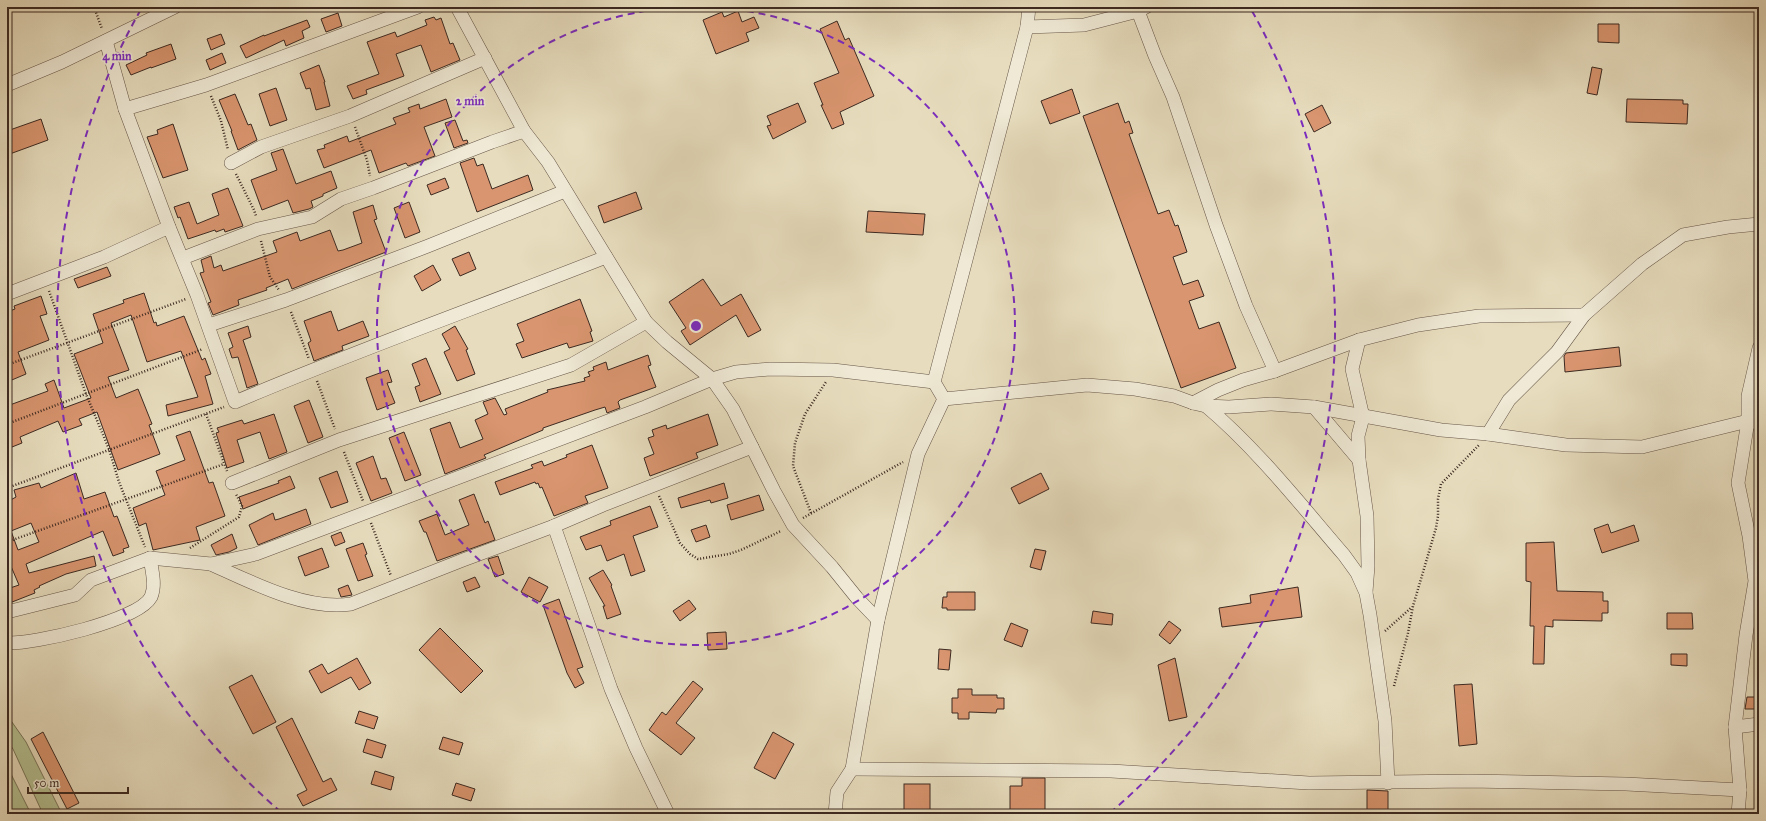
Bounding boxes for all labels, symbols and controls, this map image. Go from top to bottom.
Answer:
text: 4 min [102,49,132,64]
text: 2 min [456,94,485,108]
centre of rings [689,319,703,333]
scale bar [28,769,128,795]
text: 50 m [34,776,59,790]

